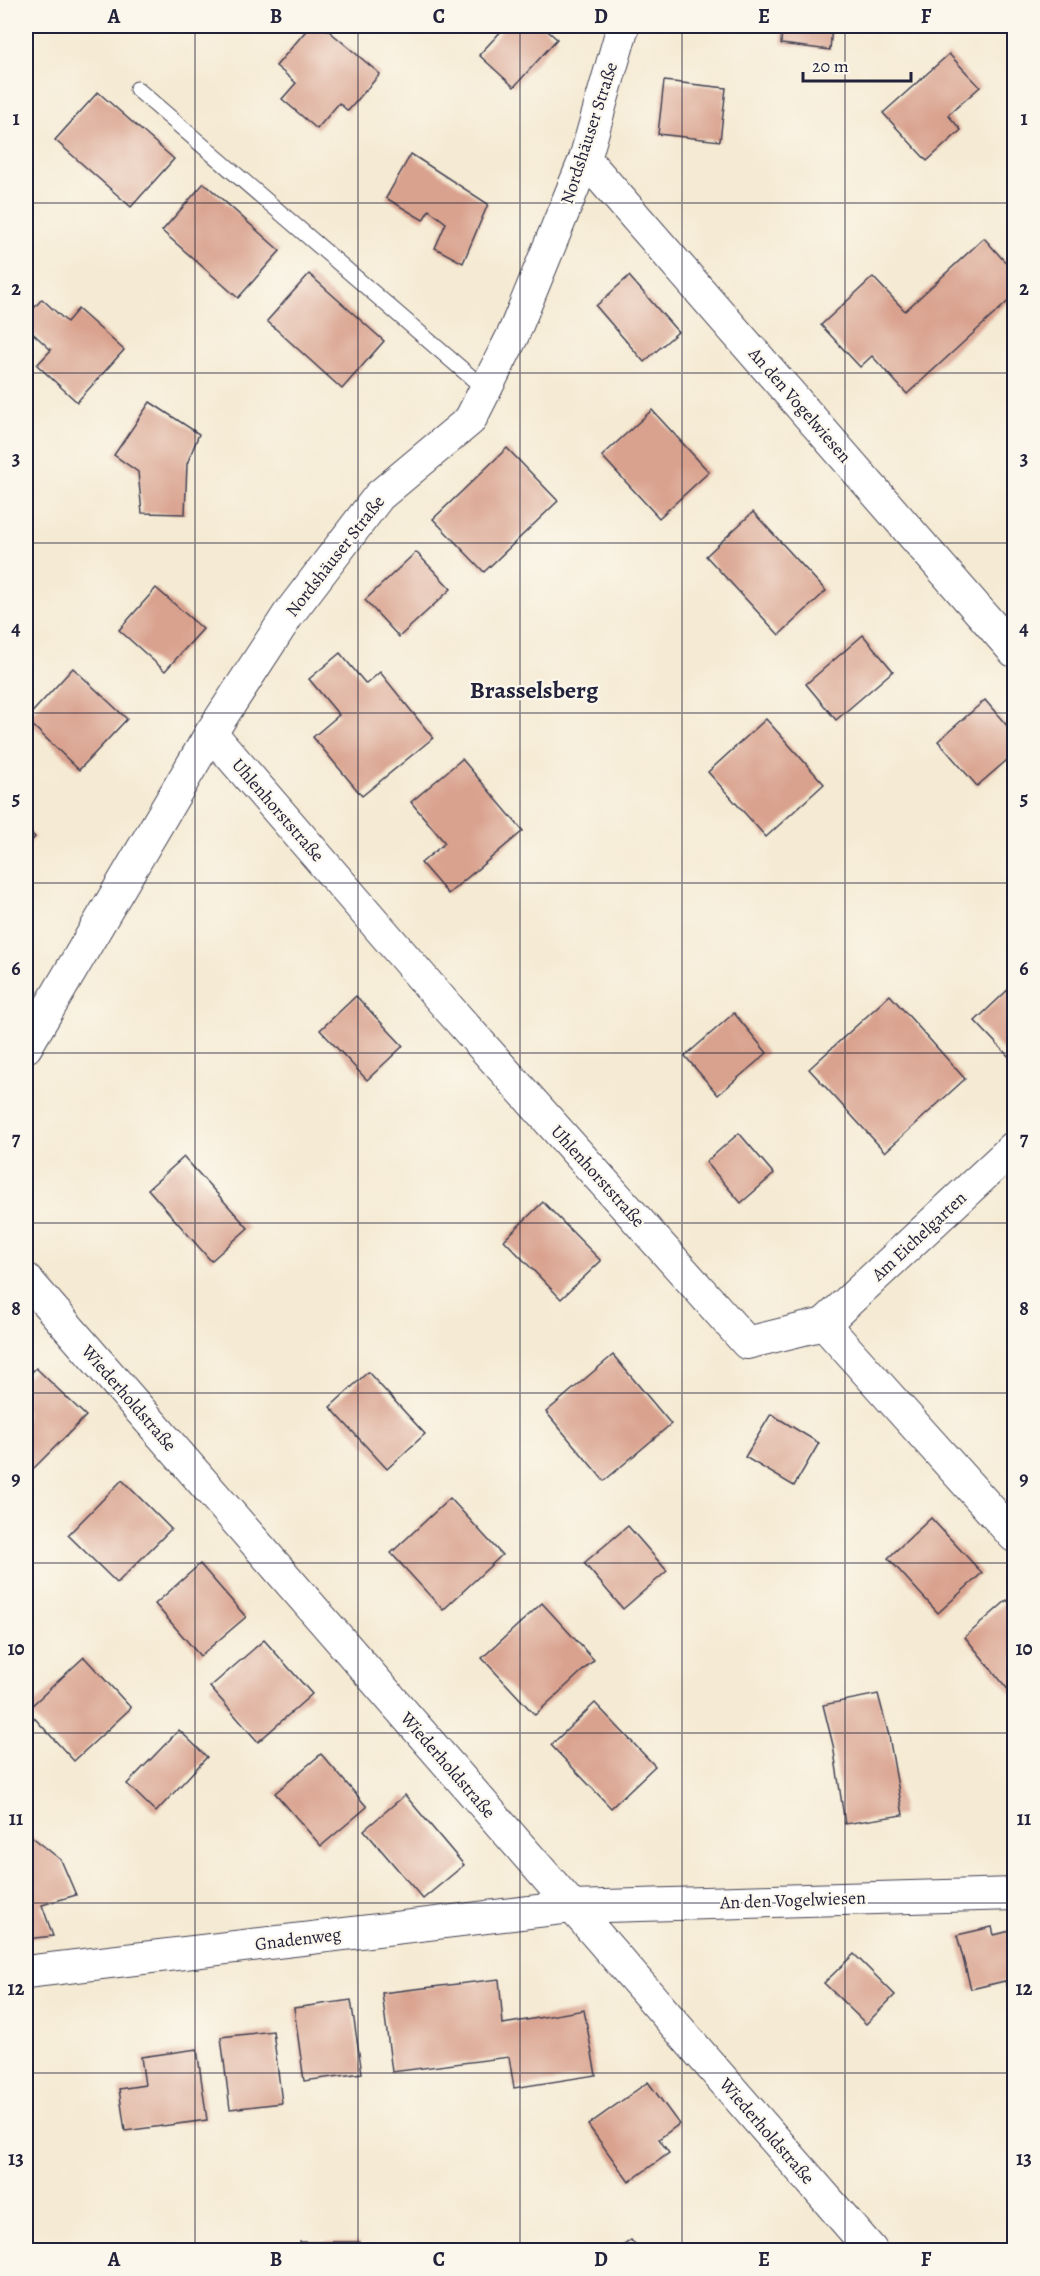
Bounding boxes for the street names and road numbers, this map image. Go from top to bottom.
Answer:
street label: Nordshäuser Straße [555,59,623,207]
street label: An den Vogelwiesen [742,341,857,468]
street label: Nordshäuser Straße [280,490,390,622]
street label: Uhlenhorststraße [226,753,330,867]
street label: Uhlenhorststraße [546,1120,650,1232]
street label: Am Eichelgarten [866,1186,972,1287]
street label: Wiederholdstraße [76,1339,182,1456]
street label: Wiederholdstraße [395,1706,501,1823]
street label: An den Vogelwiesen [719,1885,866,1915]
street label: Gnadenweg [254,1922,342,1956]
street label: Wiederholdstraße [714,2072,820,2189]

